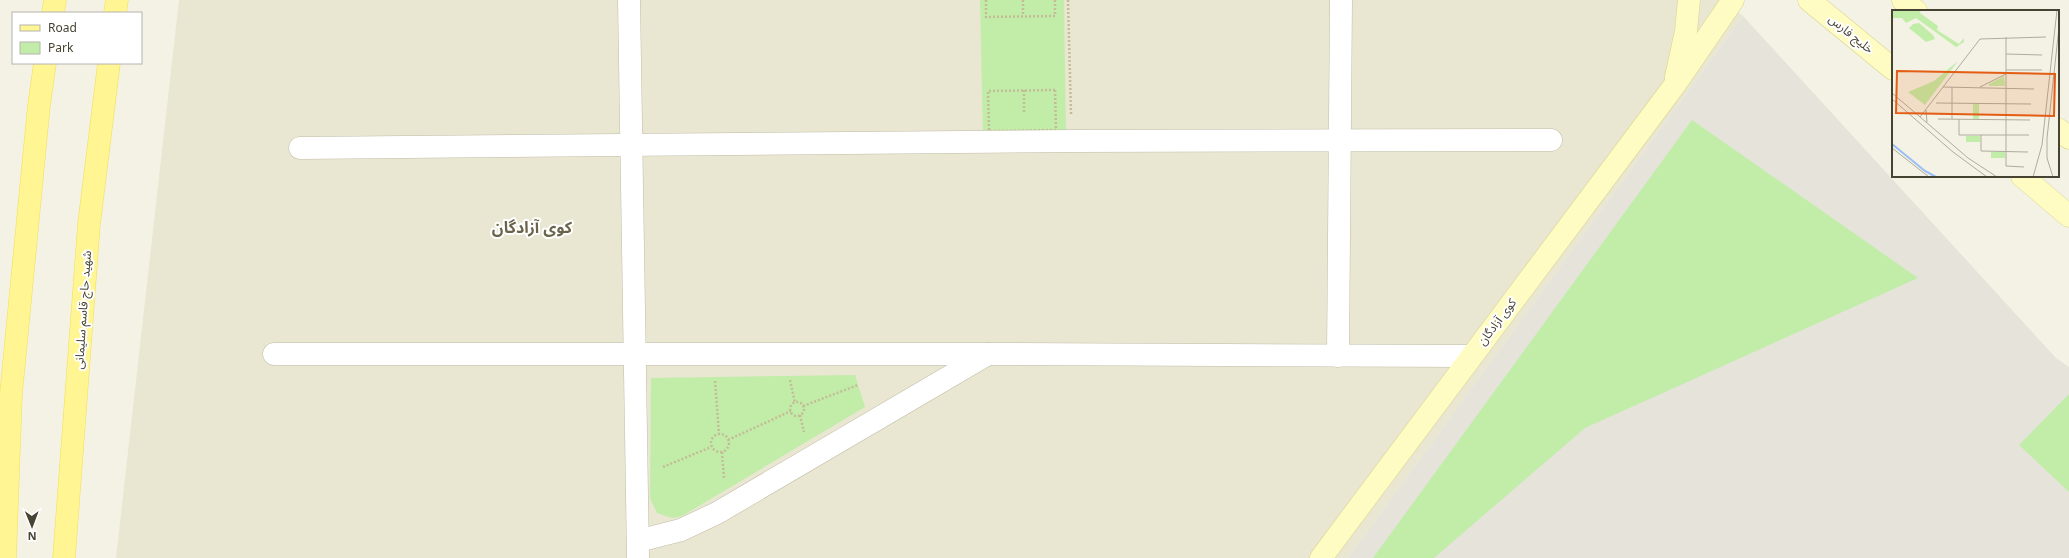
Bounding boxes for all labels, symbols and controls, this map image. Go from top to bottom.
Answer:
street label: خلیج فارس [1825,10,1877,58]
inset map [1892,10,2059,177]
legend [12,12,142,64]
text: Road [48,19,77,36]
text: Park [48,39,74,56]
district label: کوی آزادگان [492,216,573,238]
street label: شهید حاج قاسم سلیمانی [70,250,96,370]
street label: کوی آزادگان [1473,294,1521,349]
north arrow [12,506,52,546]
text: N [28,529,37,544]

